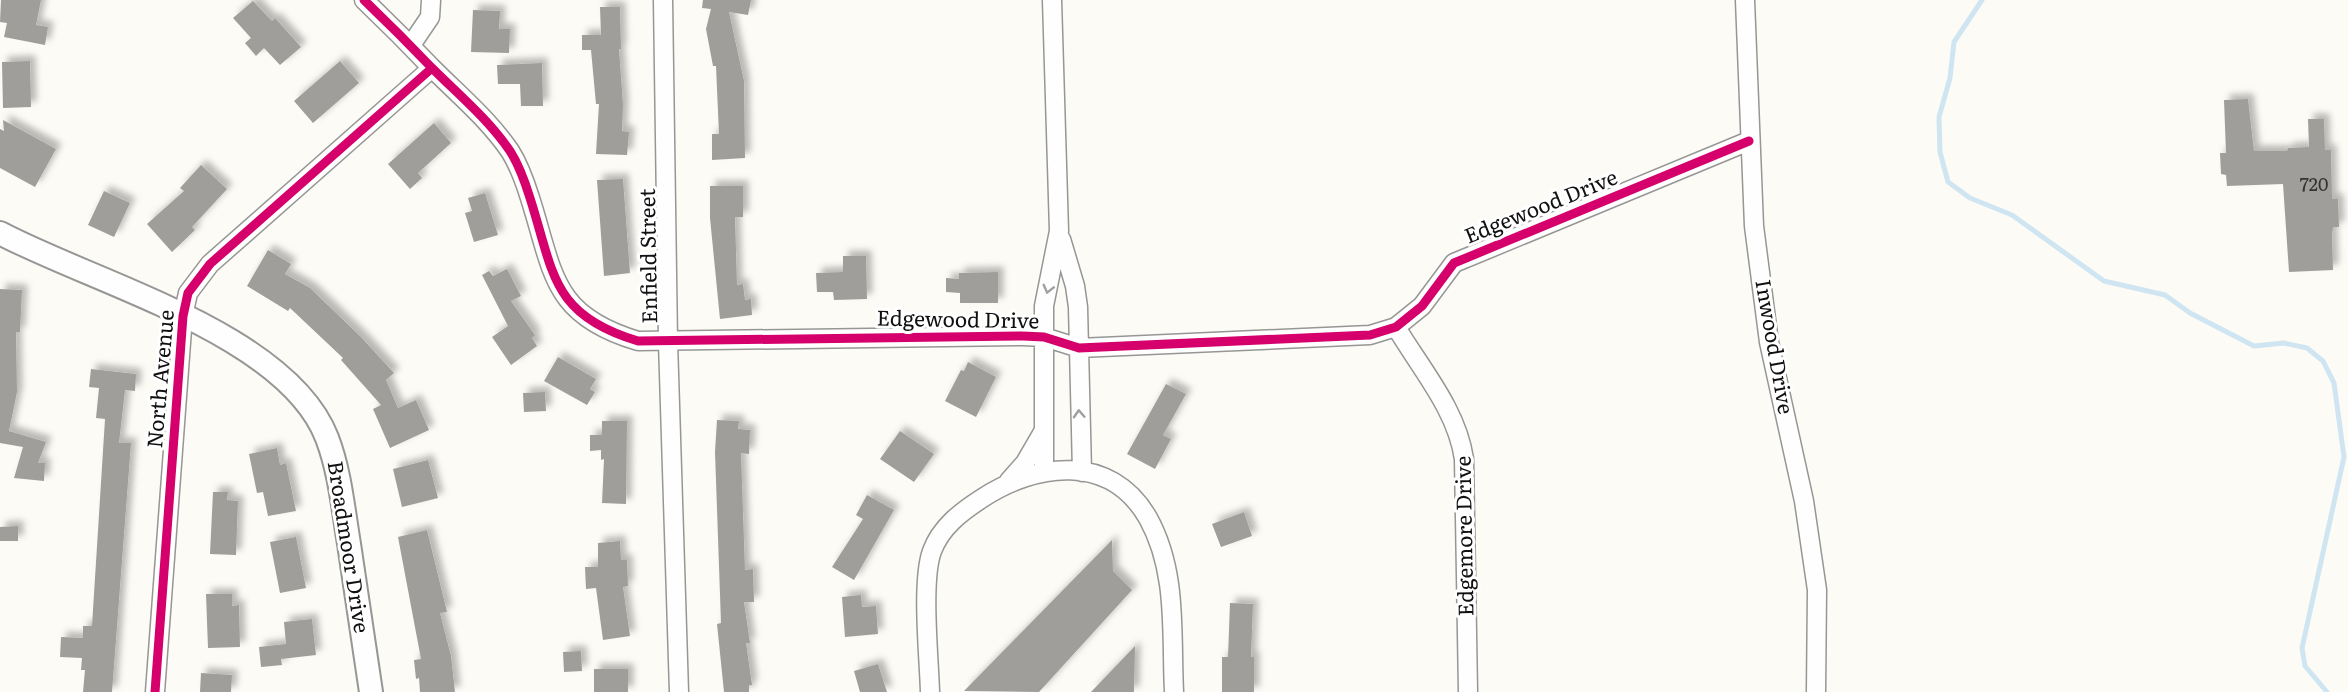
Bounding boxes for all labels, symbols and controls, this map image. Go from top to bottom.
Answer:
street label: Edgewood Drive [1459,160,1621,250]
house number: 720 [2300,170,2328,197]
street label: Enfield Street [630,188,663,324]
street label: Inwood Drive [1749,277,1804,416]
one-way arrow [1043,284,1056,294]
street label: Edgewood Drive [876,301,1040,334]
street label: North Avenue [137,308,180,449]
one-way arrow [1073,409,1086,418]
street label: Edgemore Drive [1446,455,1479,617]
street label: Broadmoor Drive [322,458,379,635]

